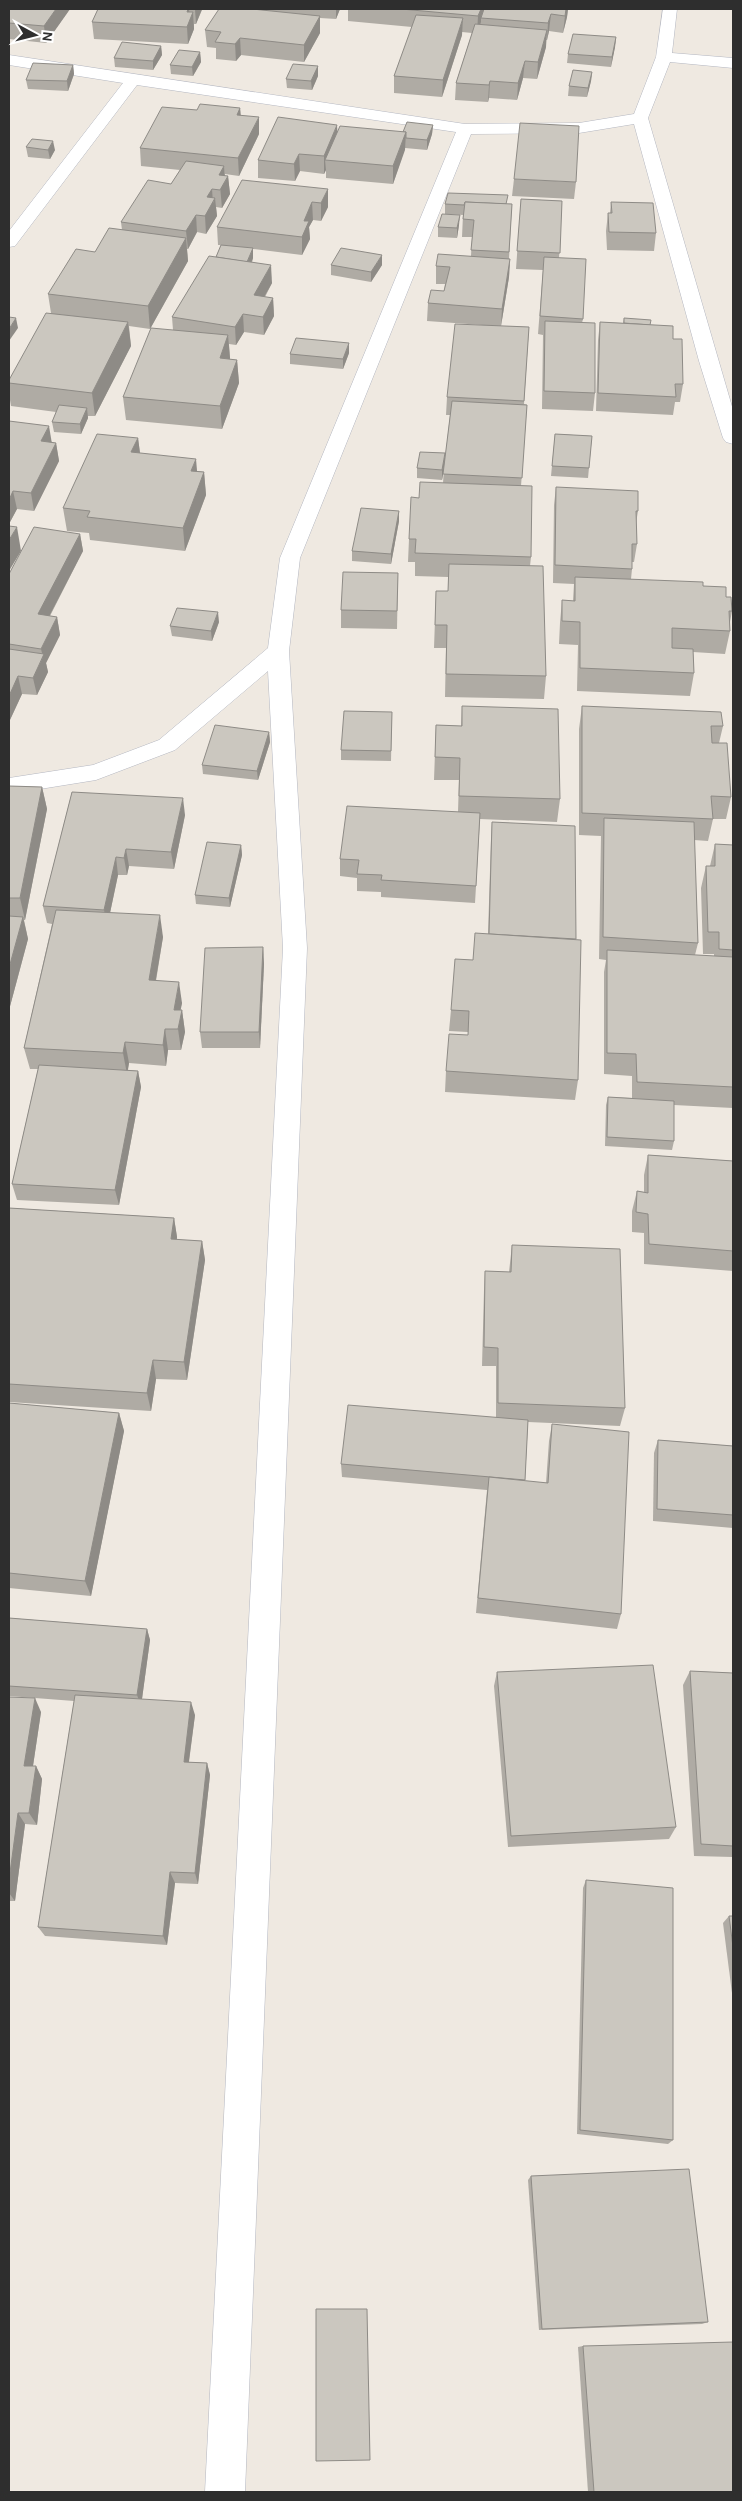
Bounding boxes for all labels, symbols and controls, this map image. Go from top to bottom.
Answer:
north arrow [10,10,60,60]
text: N [38,31,56,43]

